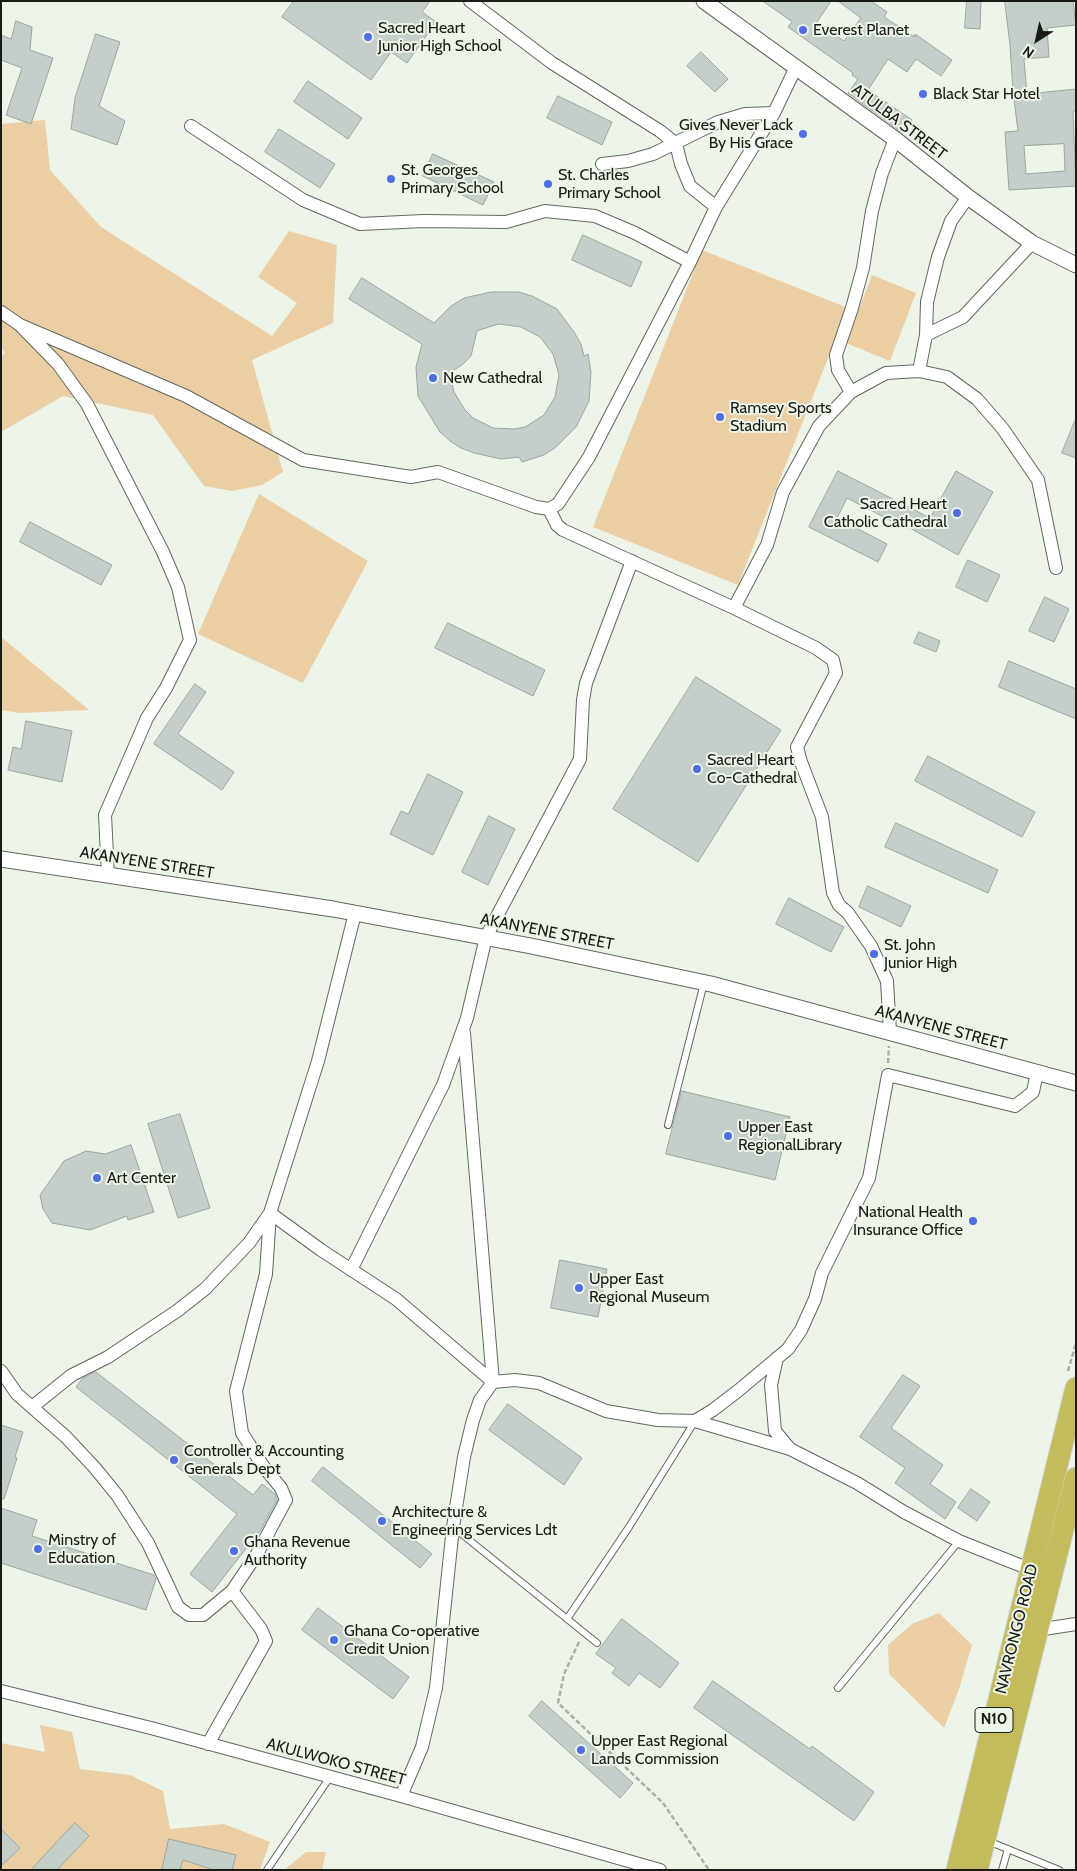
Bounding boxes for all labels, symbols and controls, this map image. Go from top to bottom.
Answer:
north arrow [1012,15,1062,65]
place label: Sacred Heart Junior High School [378,18,502,56]
place label: Everest Planet [813,20,909,40]
marker: Everest Planet [797,24,809,36]
marker: Sacred Heart Junior High School [362,31,374,43]
text: N [1019,42,1038,63]
street label: ATULBA STREET [848,80,950,164]
place label: Black Star Hotel [933,84,1040,104]
marker: Black Star Hotel [917,88,929,100]
place label: Gives Never Lack By His Grace [679,115,793,153]
marker: Gives Never Lack By His Grace [797,128,809,140]
place label: St. Georges Primary School [401,160,504,198]
place label: St. Charles Primary School [558,165,661,203]
marker: St. Georges Primary School [385,173,397,185]
marker: St. Charles Primary School [542,178,554,190]
place label: New Cathedral [443,368,542,388]
marker: New Cathedral [427,372,439,384]
place label: Ramsey Sports Stadium [730,398,832,436]
marker: Ramsey Sports Stadium [714,411,726,423]
place label: Sacred Heart Catholic Cathedral [824,494,947,532]
marker: Sacred Heart Catholic Cathedral [951,507,963,519]
place label: Sacred Heart Co-Cathedral [707,750,797,788]
marker: Sacred Heart Co-Cathedral [691,763,703,775]
street label: AKANYENE STREET [79,843,215,883]
street label: AKANYENE STREET [479,910,615,954]
place label: St. John Junior High [884,935,957,973]
marker: St. John Junior High [868,948,880,960]
street label: AKANYENE STREET [873,1001,1009,1055]
place label: Upper East RegionalLibrary [738,1117,842,1155]
marker: Upper East RegionalLibrary [722,1130,734,1142]
place label: Art Center [107,1168,176,1188]
marker: Art Center [91,1172,103,1184]
place label: National Health Insurance Office [853,1202,963,1240]
marker: National Health Insurance Office [967,1215,979,1227]
place label: Upper East Regional Museum [589,1269,709,1307]
marker: Upper East Regional Museum [573,1282,585,1294]
place label: Controller & Accounting Generals Dept [184,1441,344,1479]
marker: Controller & Accounting Generals Dept [168,1454,180,1466]
place label: Architecture & Engineering Services Ldt [392,1502,557,1540]
marker: Architecture & Engineering Services Ldt [376,1515,388,1527]
place label: Minstry of Education [48,1530,116,1568]
place label: Ghana Revenue Authority [244,1532,350,1570]
marker: Minstry of Education [32,1543,44,1555]
marker: Ghana Revenue Authority [228,1545,240,1557]
street label: NAVRONGO ROAD [992,1562,1042,1696]
place label: Ghana Co-operative Credit Union [344,1621,480,1659]
marker: Ghana Co-operative Credit Union [328,1634,340,1646]
road number: N10 [975,1708,1013,1732]
place label: Upper East Regional Lands Commission [591,1731,728,1769]
street label: AKULWOKO STREET [264,1734,408,1790]
marker: Upper East Regional Lands Commission [575,1744,587,1756]

